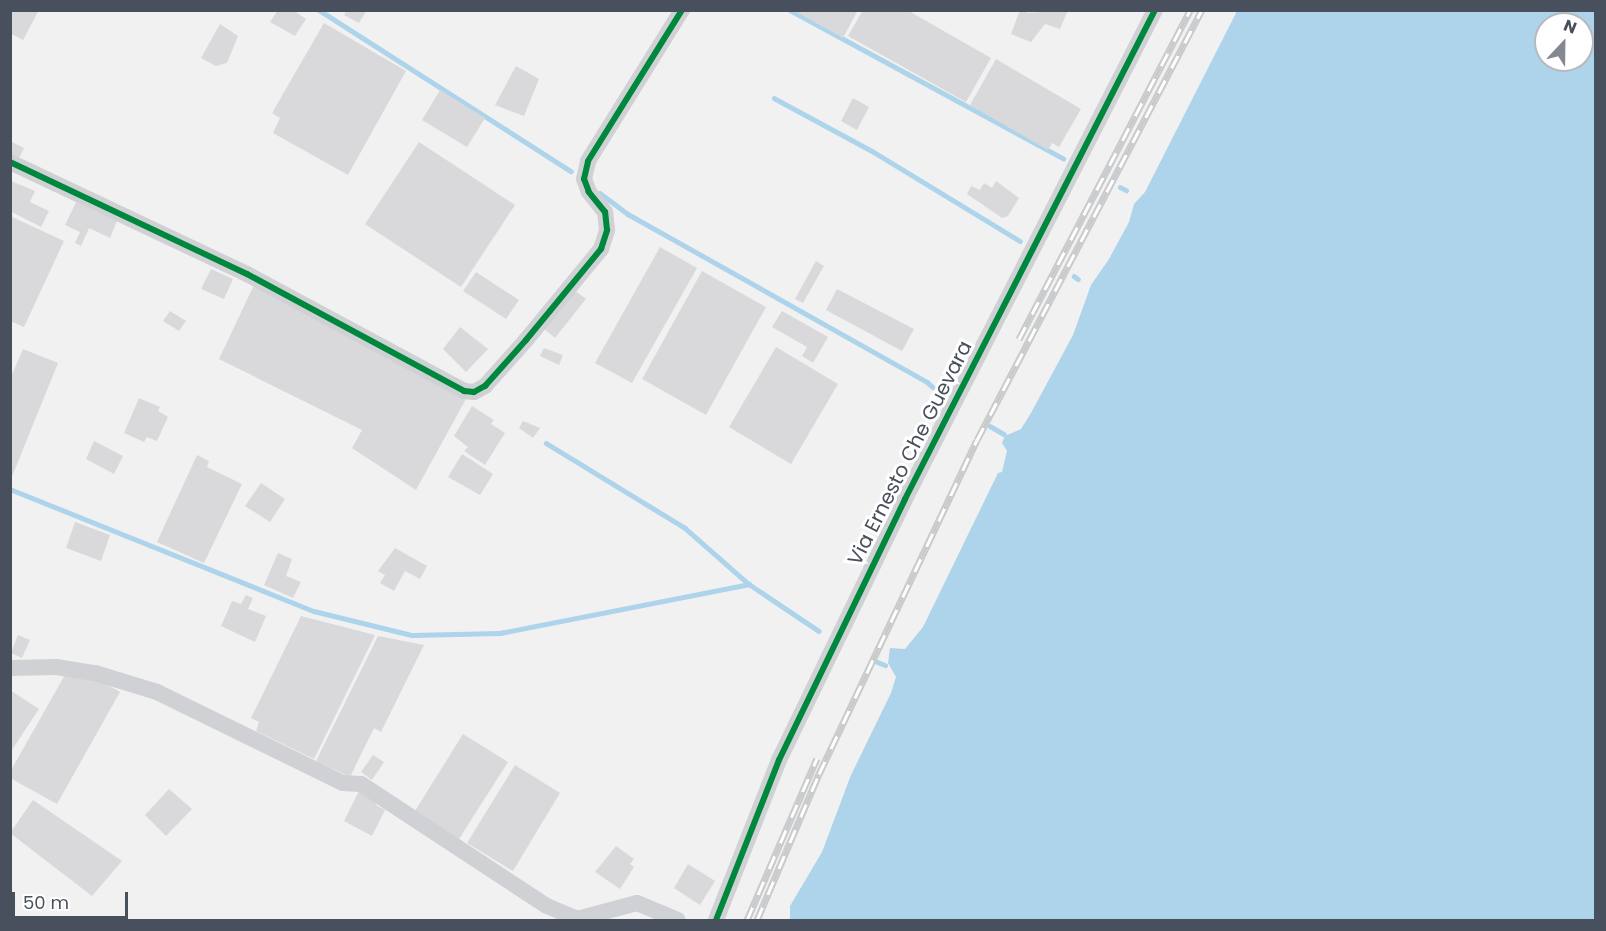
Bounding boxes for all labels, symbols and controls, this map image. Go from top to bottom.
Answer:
north arrow [1534,12,1594,72]
text: N [1560,14,1580,40]
street label: Via Ernesto Che Guevara [843,337,977,569]
scale bar [15,880,130,918]
text: 50 m [23,890,69,915]

